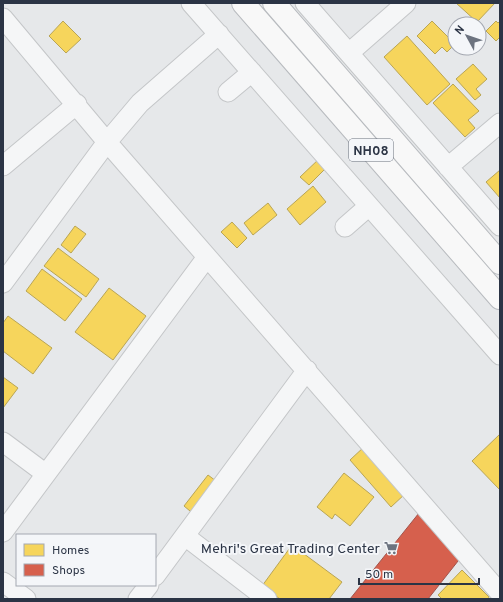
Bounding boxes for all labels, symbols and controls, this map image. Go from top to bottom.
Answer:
north arrow [447,16,487,56]
text: N [452,23,468,38]
road number: NH08 [349,139,393,161]
legend [16,534,156,586]
supermarket icon: Mehri's Great Trading Center [383,540,399,556]
place label: Mehri's Great Trading Center [201,541,381,558]
text: Homes [52,543,89,559]
scale bar [359,560,479,586]
text: Shops [52,563,85,579]
text: 50 m [365,567,393,583]

